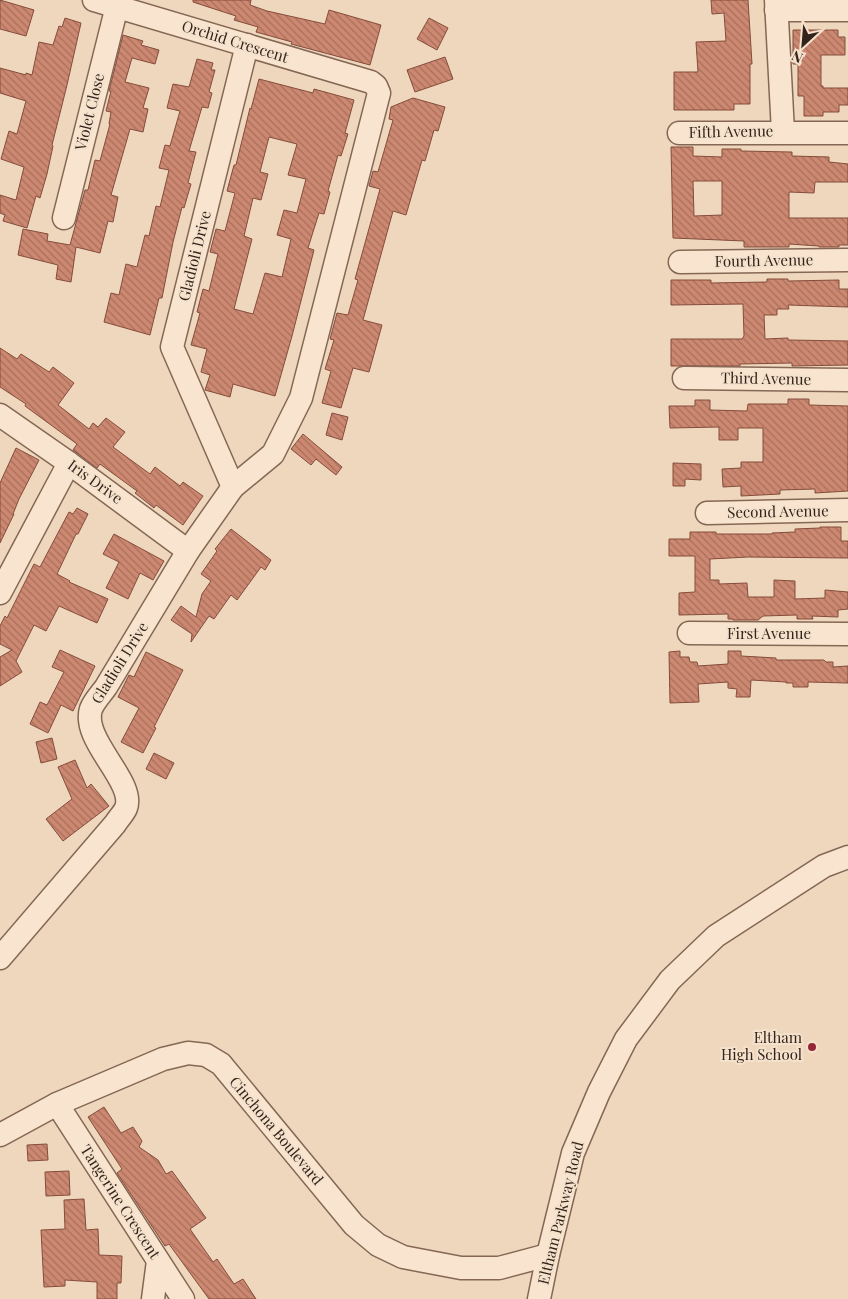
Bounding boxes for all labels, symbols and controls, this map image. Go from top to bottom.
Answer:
street label: Orchid Crescent [179,15,292,67]
north arrow [778,20,828,70]
text: N [788,46,806,68]
street label: Violet Close [70,71,108,153]
street label: Fifth Avenue [688,120,774,142]
street label: Gladioli Drive [173,208,215,303]
street label: Fourth Avenue [714,249,813,271]
street label: Third Avenue [721,367,811,389]
street label: Iris Drive [64,454,127,508]
street label: Second Avenue [727,500,829,522]
street label: Gladioli Drive [86,618,152,707]
street label: First Avenue [727,623,811,643]
place label: Eltham High School [721,1027,803,1064]
marker: Eltham High School [806,1041,818,1053]
street label: Cinchona Boulevard [225,1072,328,1189]
street label: Eltham Parkway Road [533,1139,588,1286]
street label: Tangerine Crescent [76,1141,166,1263]

